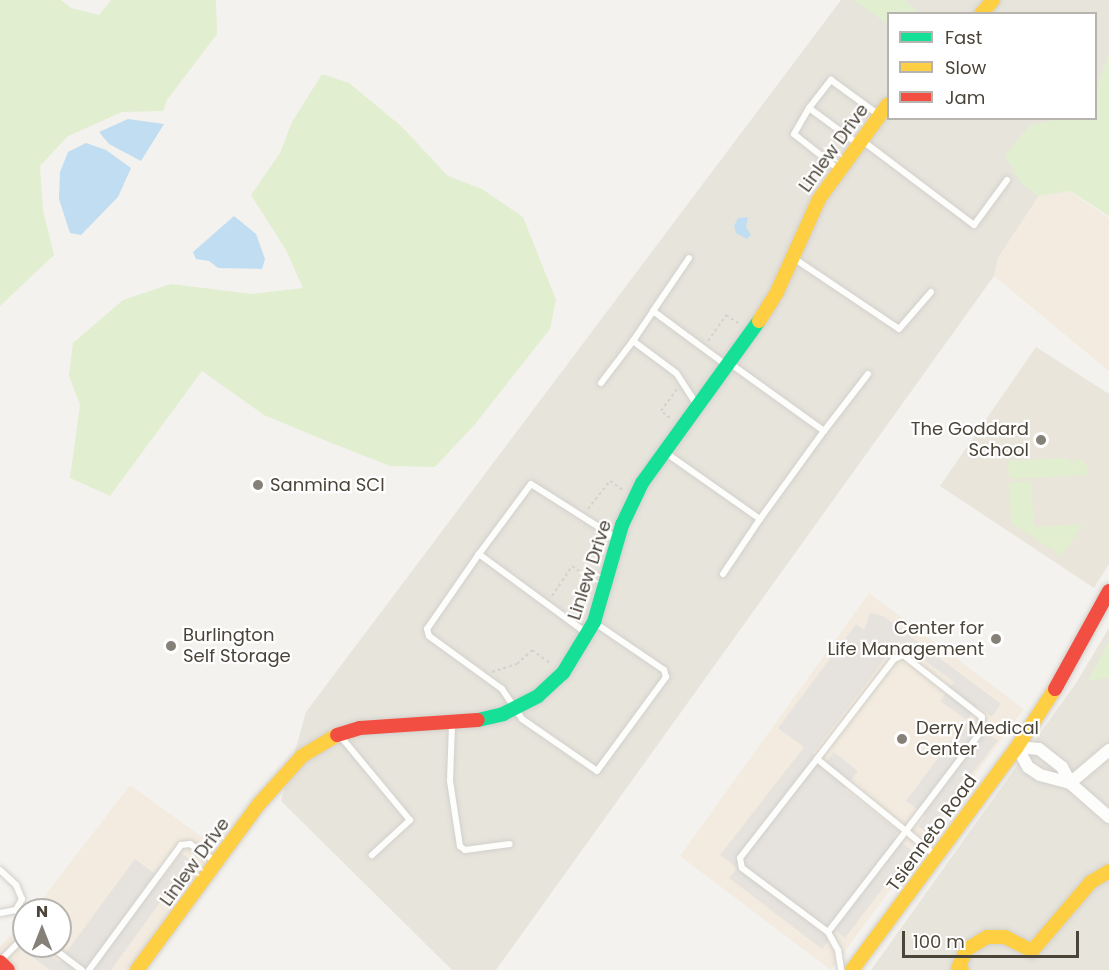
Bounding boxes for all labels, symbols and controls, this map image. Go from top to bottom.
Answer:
legend [887,12,1097,120]
text: Fast [945,25,982,50]
text: Slow [945,55,986,80]
text: Jam [945,85,985,110]
street label: Linlew Drive [795,100,873,196]
place label: The Goddard School [911,419,1029,462]
marker: The Goddard School [1034,433,1048,447]
place label: Sanmina SCI [270,474,385,496]
marker: Sanmina SCI [251,478,265,492]
street label: Linlew Drive [564,517,616,623]
place label: Center for Life Management [827,618,984,660]
place label: Burlington Self Storage [183,625,291,668]
marker: Center for Life Management [989,632,1003,646]
marker: Burlington Self Storage [164,639,178,653]
place label: Derry Medical Center [916,718,1039,760]
marker: Derry Medical Center [893,730,911,748]
street label: Tsienneto Road [883,771,981,895]
street label: Linlew Drive [156,814,234,910]
north arrow [12,898,72,958]
text: N [36,900,48,923]
scale bar [905,919,1082,957]
text: 100 m [913,929,965,954]

